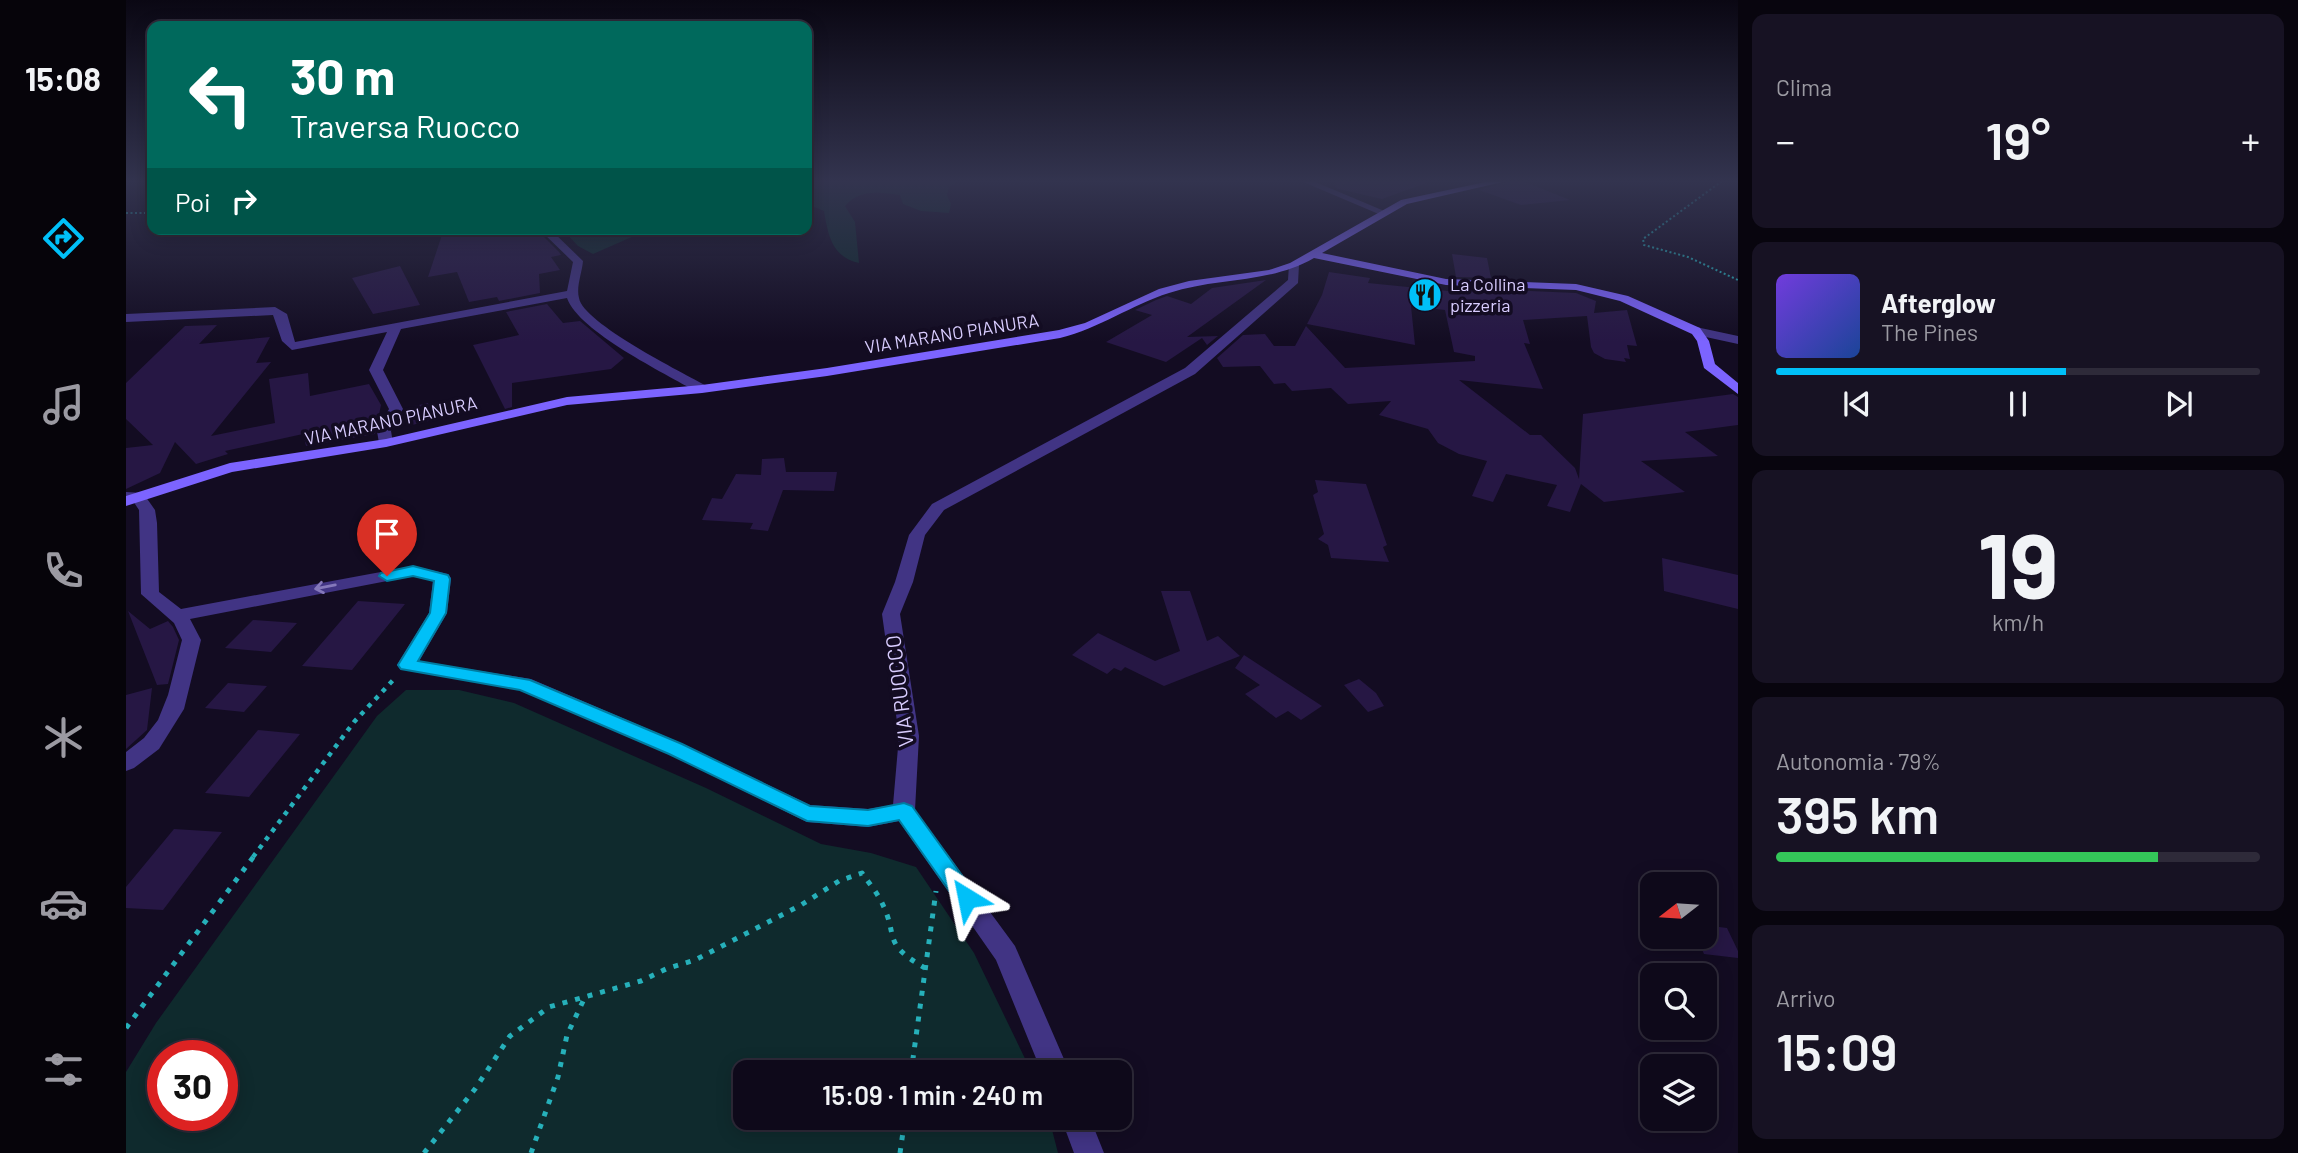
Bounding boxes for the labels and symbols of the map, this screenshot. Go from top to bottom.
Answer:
place label: La Collina pizzeria [1450,273,1526,316]
restaurant icon: La Collina pizzeria [1406,276,1444,314]
street label: VIA MARANO PIANURA [863,308,1040,358]
street label: VIA MARANO PIANURA [303,391,479,449]
pin [357,504,417,576]
one-way arrow [314,581,337,595]
street label: VIA RUOCCO [879,634,918,749]
position arrow [930,861,1004,935]
north arrow [1640,872,1717,948]
speed limit sign: 30 [147,1040,238,1131]

